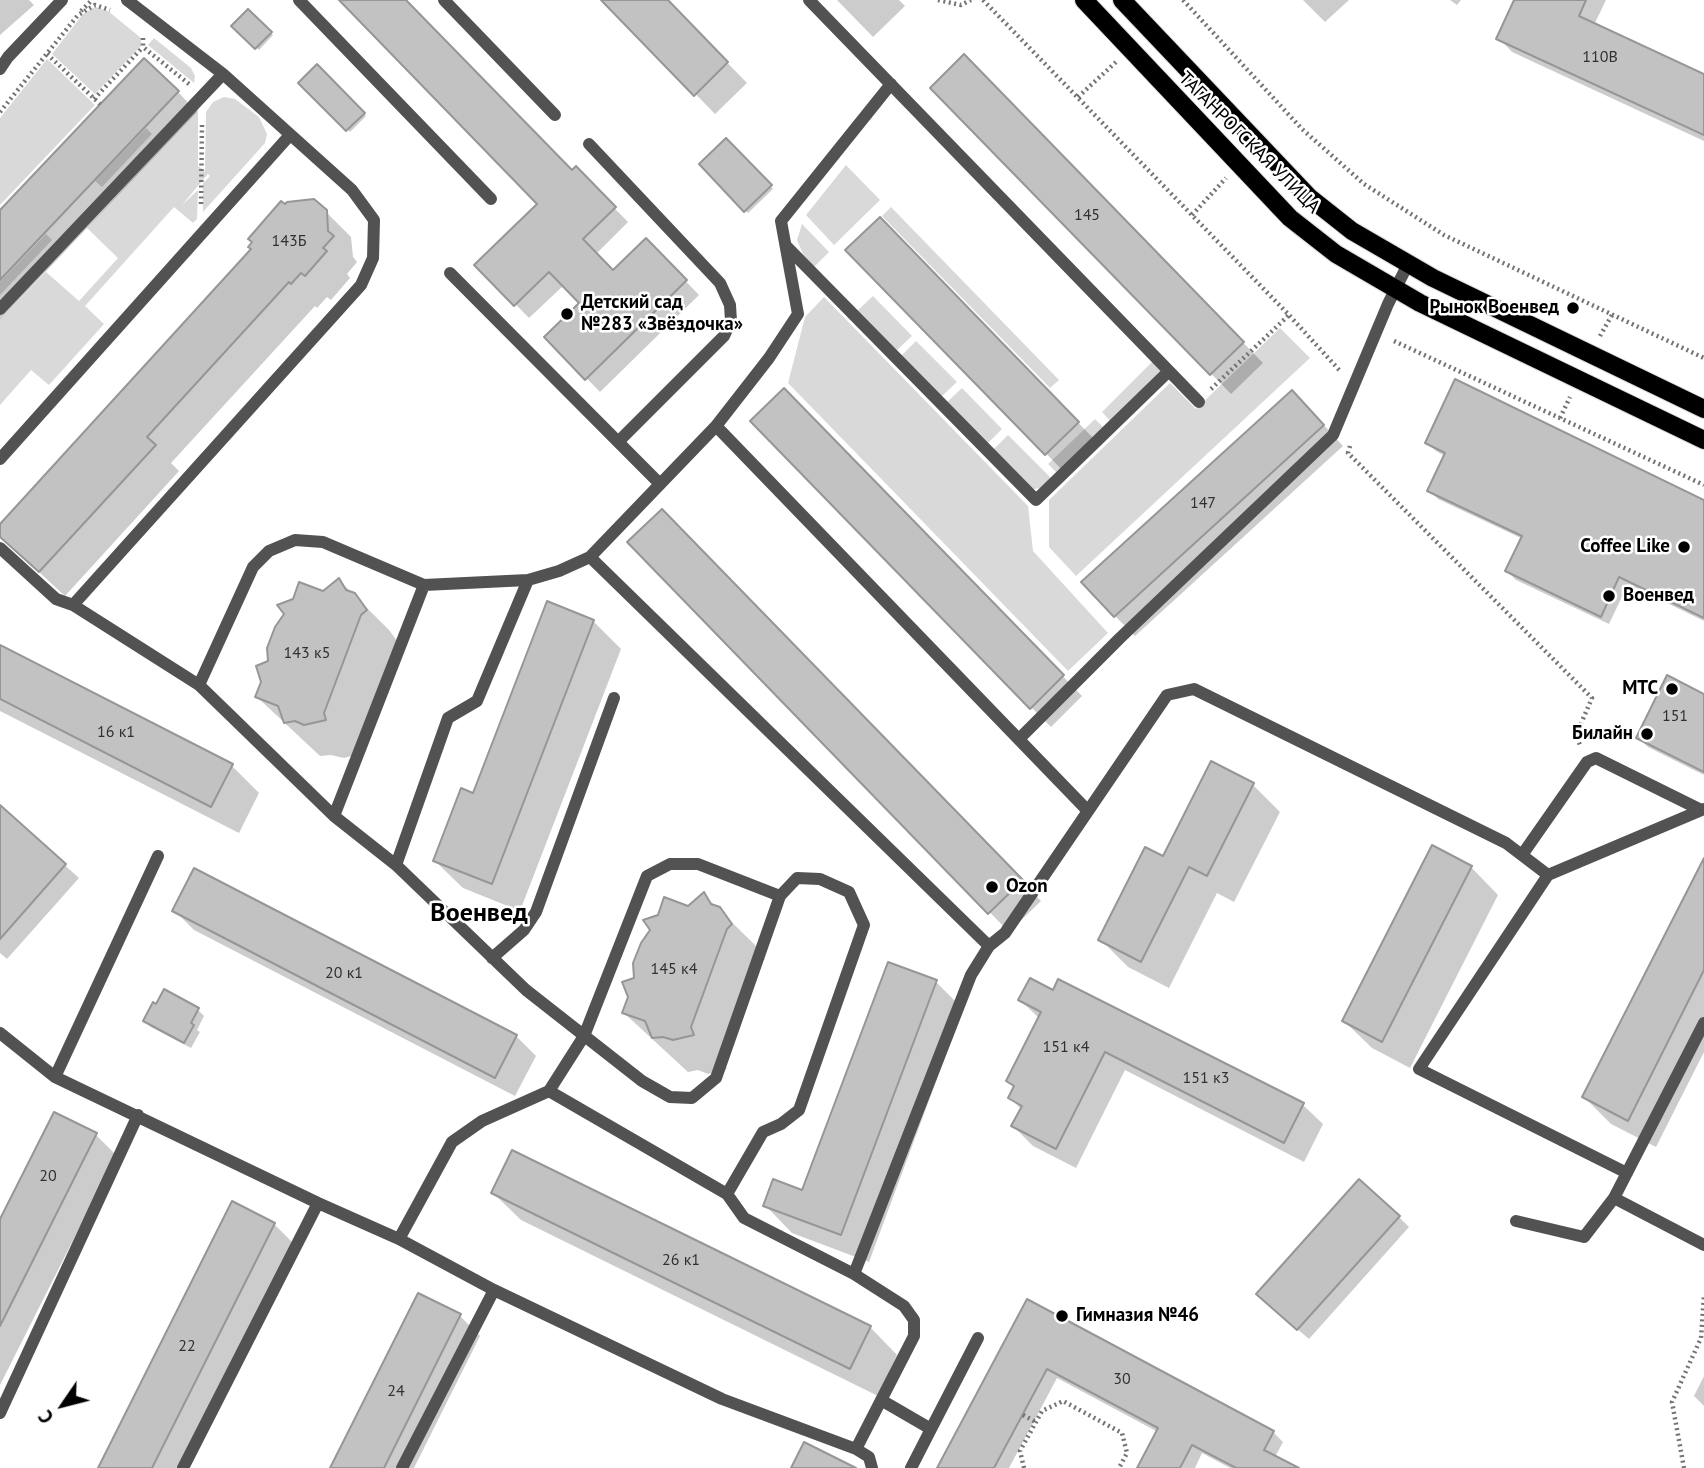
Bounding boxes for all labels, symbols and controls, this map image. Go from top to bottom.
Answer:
house number: 110В [1582,47,1618,67]
street label: ТАГАНРОГСКАЯ УЛИЦА [1173,67,1325,219]
house number: 145 [1074,205,1100,225]
house number: 143Б [272,231,306,251]
place label: Детский сад №283 «Звёздочка» [581,292,743,336]
place label: Рынок Военвед [1430,297,1559,319]
marker: Рынок Военвед [1565,300,1581,316]
marker: Детский сад №283 «Звёздочка» [559,306,575,322]
house number: 147 [1190,493,1216,513]
place label: Coffee Like [1580,536,1670,558]
marker: Coffee Like [1676,539,1692,555]
place label: Военвед [1623,585,1694,607]
marker: Военвед [1601,588,1617,604]
house number: 143 к5 [284,643,330,663]
place label: МТС [1622,678,1658,700]
marker: МТС [1664,681,1680,697]
house number: 151 [1662,706,1688,726]
house number: 16 к1 [97,722,135,742]
place label: Билайн [1572,723,1633,745]
marker: Билайн [1639,726,1655,742]
place label: Ozon [1006,876,1048,898]
marker: Ozon [984,879,1000,895]
district label: Военвед [430,898,528,930]
house number: 145 к4 [651,959,697,979]
house number: 20 к1 [325,963,363,983]
house number: 151 к4 [1043,1037,1089,1057]
house number: 151 к3 [1183,1068,1229,1088]
house number: 20 [39,1166,57,1186]
house number: 26 к1 [662,1250,700,1270]
place label: Гимназия №46 [1076,1305,1199,1327]
marker: Гимназия №46 [1054,1308,1070,1324]
house number: 22 [178,1336,196,1356]
house number: 30 [1113,1369,1131,1389]
north arrow [28,1370,98,1440]
house number: 24 [387,1381,405,1401]
text: С [33,1406,59,1428]

